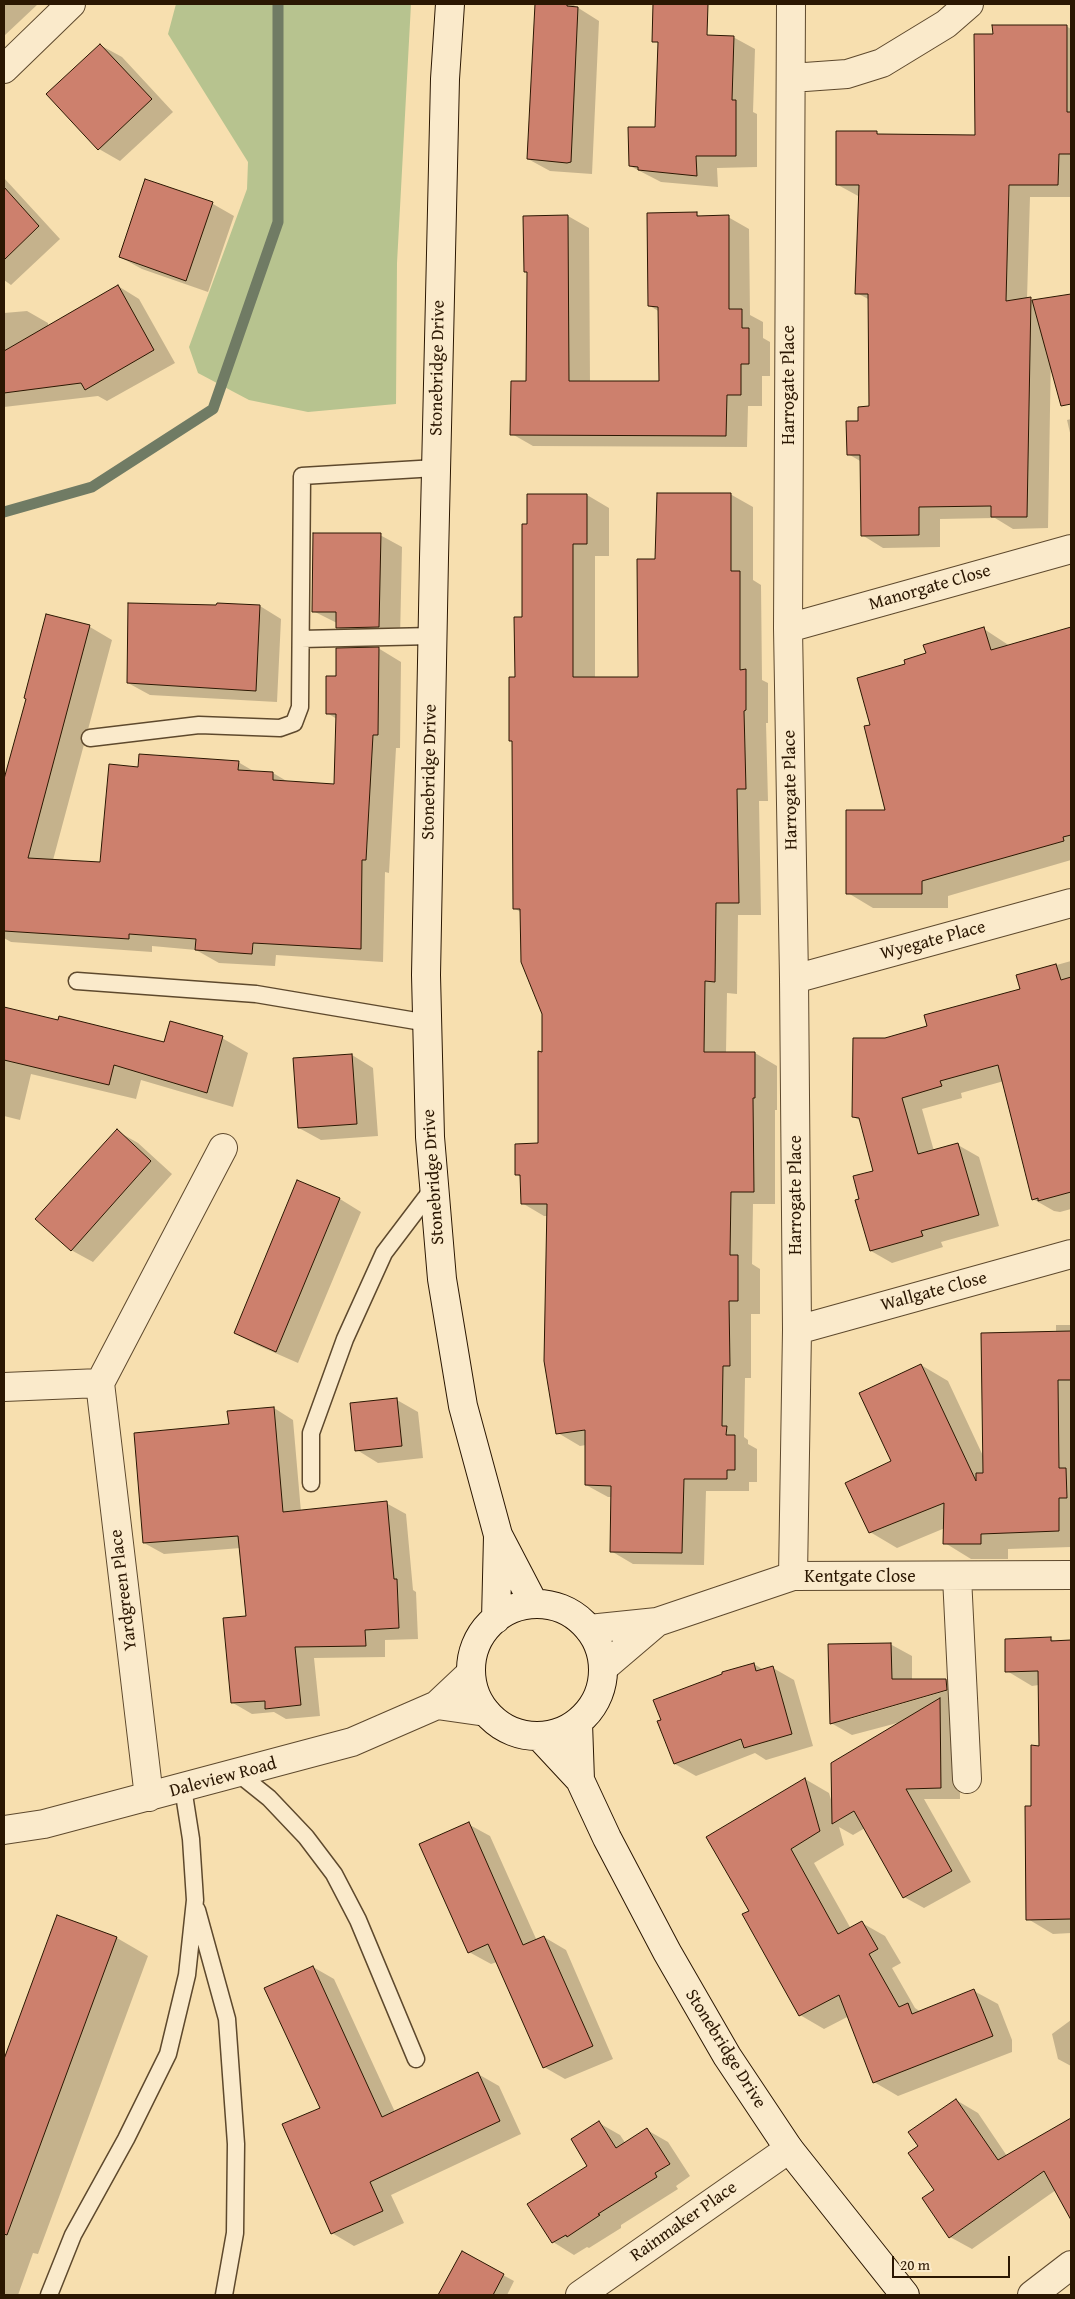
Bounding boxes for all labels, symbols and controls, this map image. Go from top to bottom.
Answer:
street label: Stonebridge Drive [426,300,450,436]
street label: Harrogate Place [778,325,800,445]
street label: Manorgate Close [867,560,993,616]
street label: Stonebridge Drive [418,704,442,840]
street label: Harrogate Place [779,730,803,850]
street label: Wyegate Place [878,917,988,965]
street label: Stonebridge Drive [418,1108,450,1246]
street label: Harrogate Place [785,1135,807,1255]
street label: Wallgate Close [879,1267,989,1317]
street label: Yardgreen Place [106,1528,142,1652]
street label: Kentgate Close [804,1566,916,1588]
street label: Daleview Road [167,1753,279,1803]
street label: Stonebridge Drive [680,1986,770,2112]
street label: Rainmaker Place [626,2177,742,2267]
scale bar [895,2246,1012,2278]
text: 20 m [900,2254,930,2275]

